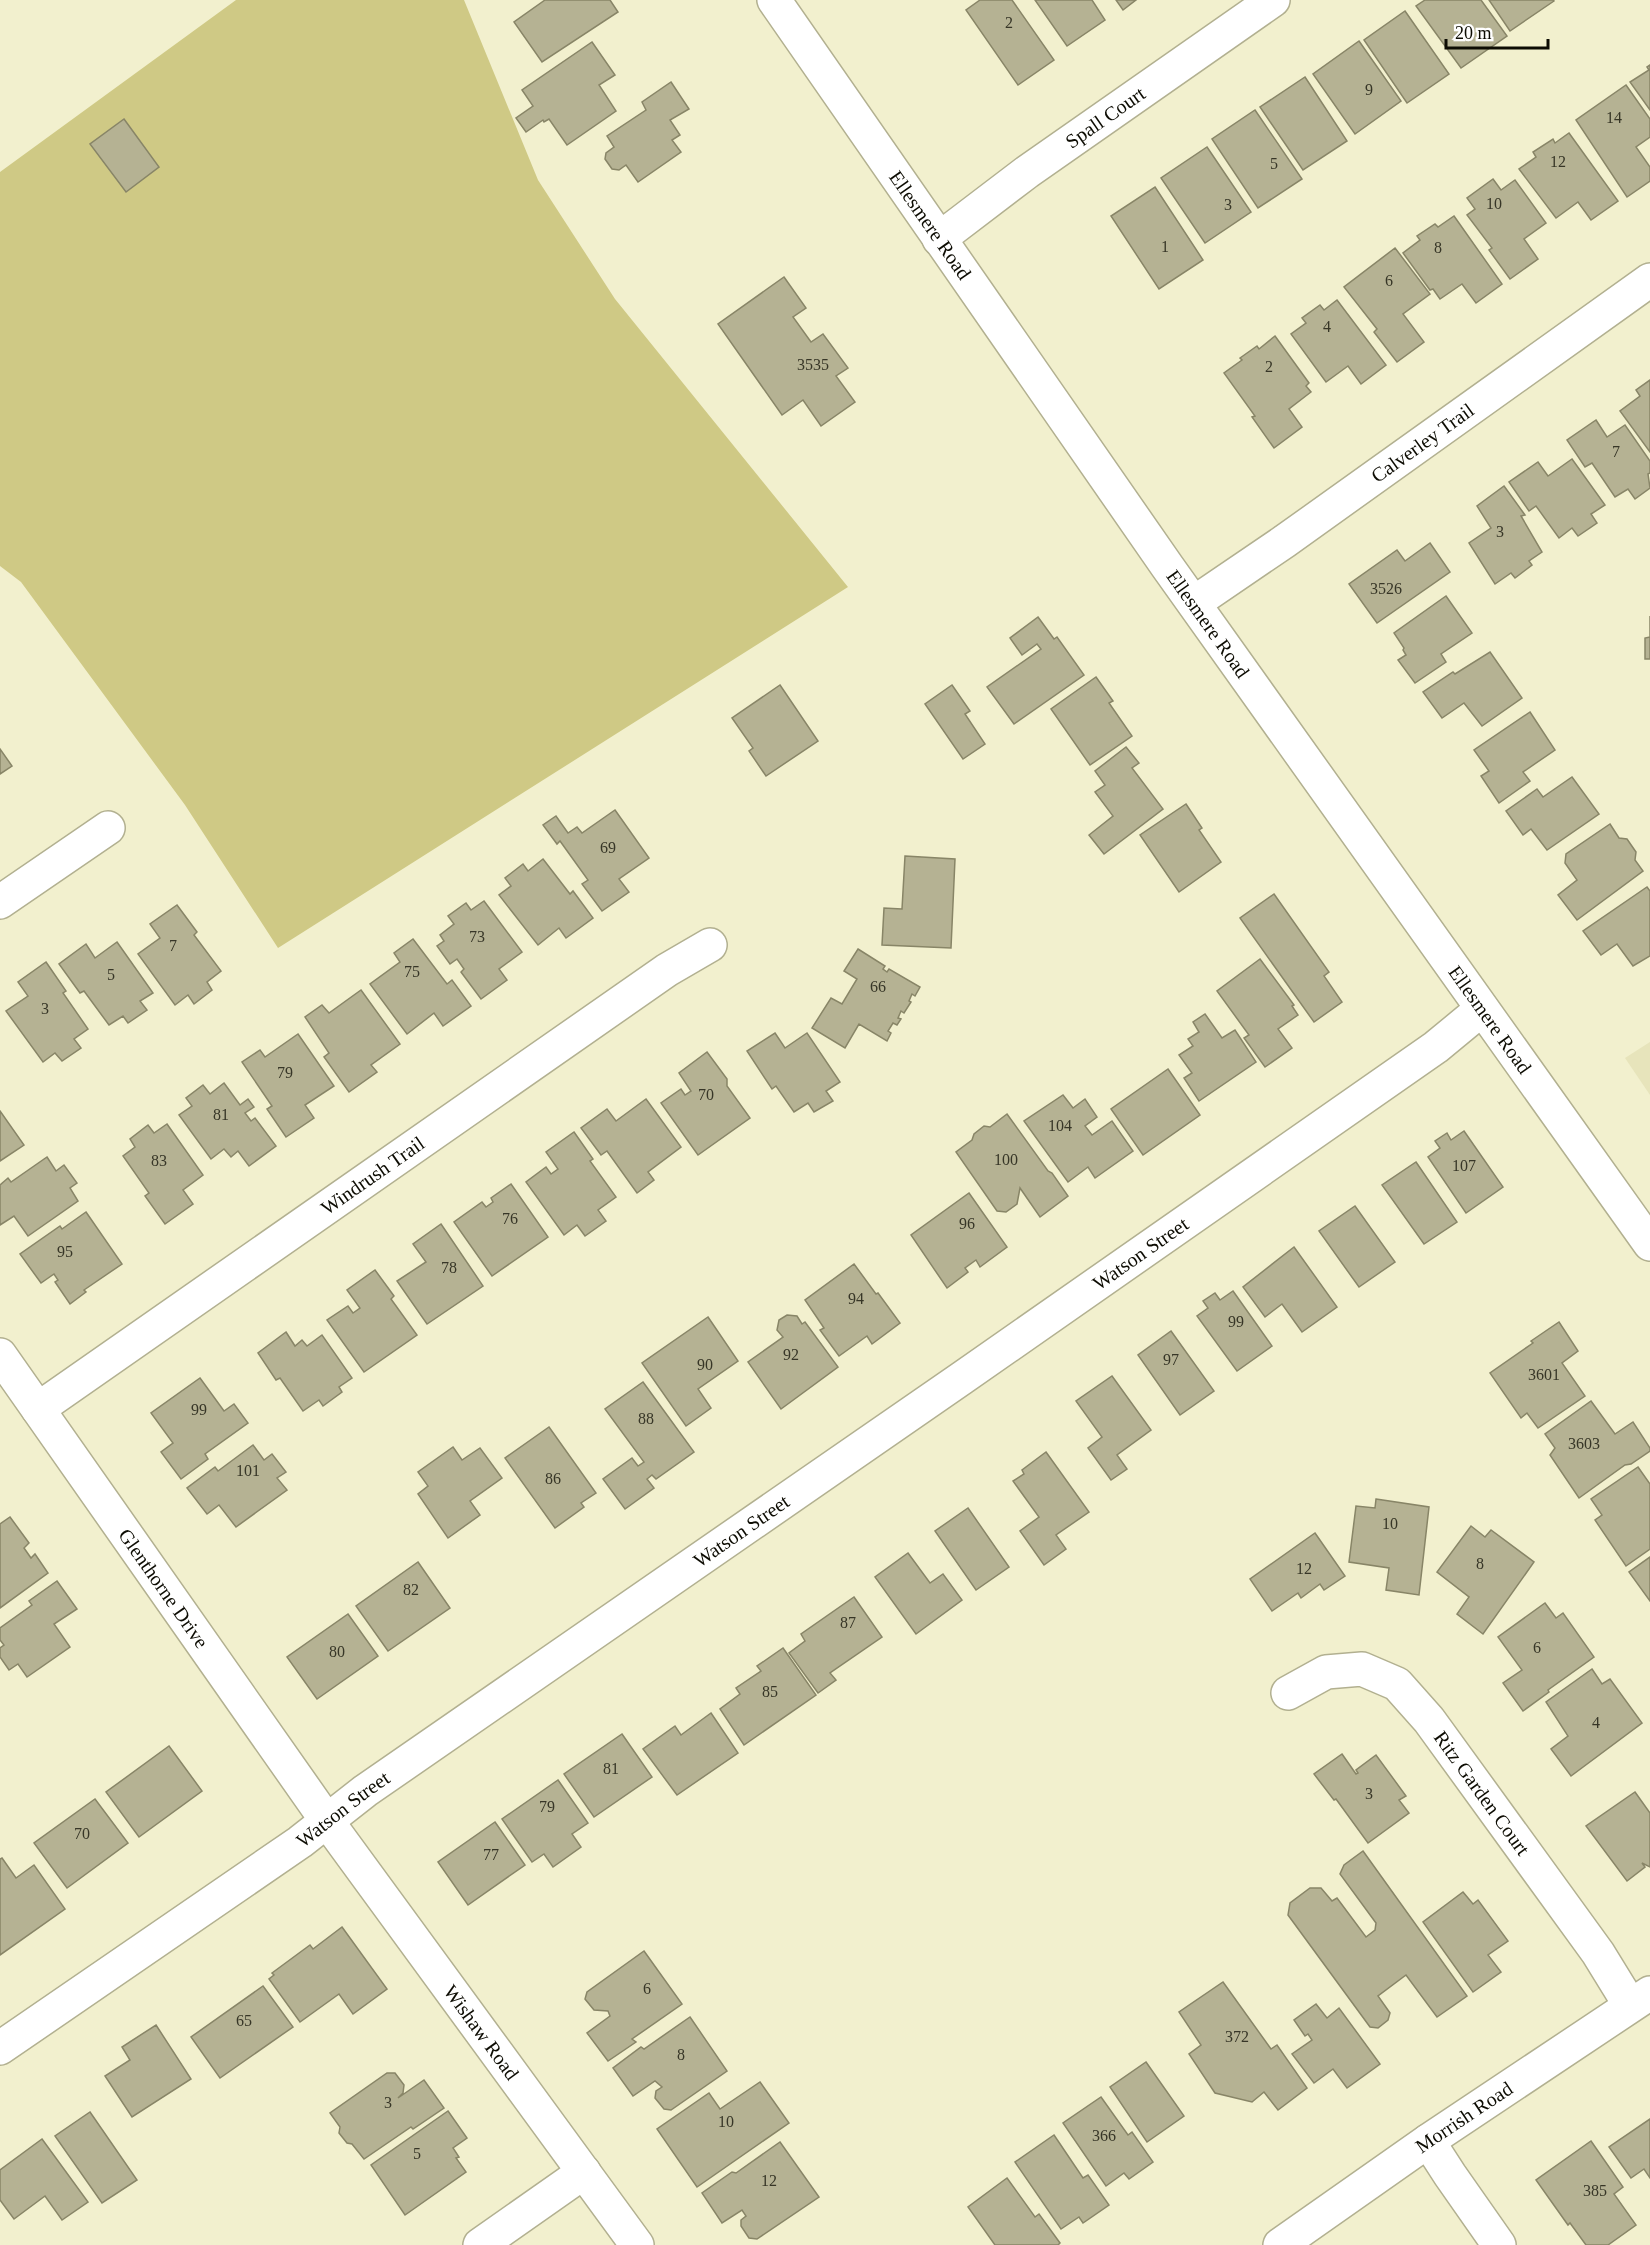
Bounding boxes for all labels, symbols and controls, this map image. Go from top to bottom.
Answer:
scale bar [1446,12,1548,50]
house number: 2 [1005,14,1013,31]
text: 20 m [1455,23,1492,43]
house number: 9 [1365,81,1373,98]
street label: Spall Court [1061,82,1149,153]
house number: 14 [1606,109,1622,126]
house number: 12 [1550,153,1566,170]
house number: 5 [1270,155,1278,172]
street label: Ellesmere Road [885,167,976,284]
house number: 10 [1486,195,1502,212]
house number: 3 [1224,196,1232,213]
house number: 1 [1161,238,1169,255]
house number: 8 [1434,239,1442,256]
house number: 6 [1385,272,1393,289]
house number: 4 [1323,318,1331,335]
house number: 3535 [797,356,829,373]
house number: 2 [1265,358,1273,375]
street label: Calverley Trail [1367,398,1478,487]
house number: 7 [1612,443,1620,460]
house number: 3 [1496,523,1504,540]
street label: Ellesmere Road [1162,566,1254,682]
house number: 3526 [1370,580,1402,597]
house number: 69 [600,839,616,856]
house number: 73 [469,928,485,945]
house number: 7 [169,937,177,954]
street label: Ellesmere Road [1444,961,1536,1078]
house number: 75 [404,963,420,980]
house number: 5 [107,966,115,983]
house number: 66 [870,978,886,995]
house number: 3 [41,1000,49,1017]
house number: 79 [277,1064,293,1081]
house number: 70 [698,1086,714,1103]
house number: 81 [213,1106,229,1123]
house number: 104 [1048,1117,1072,1134]
street label: Windrush Trail [317,1132,429,1219]
house number: 100 [994,1151,1018,1168]
house number: 83 [151,1152,167,1169]
house number: 107 [1452,1157,1476,1174]
house number: 76 [502,1210,518,1227]
street label: Watson Street [1088,1212,1193,1294]
house number: 96 [959,1215,975,1232]
house number: 95 [57,1243,73,1260]
house number: 78 [441,1259,457,1276]
house number: 94 [848,1290,864,1307]
house number: 99 [1228,1313,1244,1330]
house number: 92 [783,1346,799,1363]
house number: 97 [1163,1351,1179,1368]
house number: 90 [697,1356,713,1373]
house number: 3601 [1528,1366,1560,1383]
house number: 99 [191,1401,207,1418]
house number: 88 [638,1410,654,1427]
house number: 3603 [1568,1435,1600,1452]
house number: 101 [236,1462,260,1479]
house number: 86 [545,1470,561,1487]
street label: Watson Street [689,1490,794,1571]
house number: 10 [1382,1515,1398,1532]
street label: Glenthorne Drive [114,1524,213,1652]
house number: 8 [1476,1555,1484,1572]
house number: 12 [1296,1560,1312,1577]
house number: 82 [403,1581,419,1598]
house number: 87 [840,1614,856,1631]
house number: 6 [1533,1639,1541,1656]
house number: 80 [329,1643,345,1660]
house number: 85 [762,1683,778,1700]
house number: 4 [1592,1714,1600,1731]
street label: Ritz Garden Court [1430,1727,1535,1860]
house number: 81 [603,1760,619,1777]
street label: Watson Street [292,1766,394,1852]
house number: 3 [1365,1785,1373,1802]
house number: 79 [539,1798,555,1815]
house number: 70 [74,1825,90,1842]
house number: 77 [483,1846,499,1863]
house number: 6 [643,1980,651,1997]
street label: Wishaw Road [440,1981,523,2084]
house number: 65 [236,2012,252,2029]
house number: 372 [1225,2028,1249,2045]
house number: 8 [677,2046,685,2063]
street label: Morrish Road [1411,2077,1516,2157]
house number: 3 [384,2094,392,2111]
house number: 10 [718,2113,734,2130]
house number: 366 [1092,2127,1116,2144]
house number: 5 [413,2145,421,2162]
house number: 12 [761,2172,777,2189]
house number: 385 [1583,2182,1607,2199]

